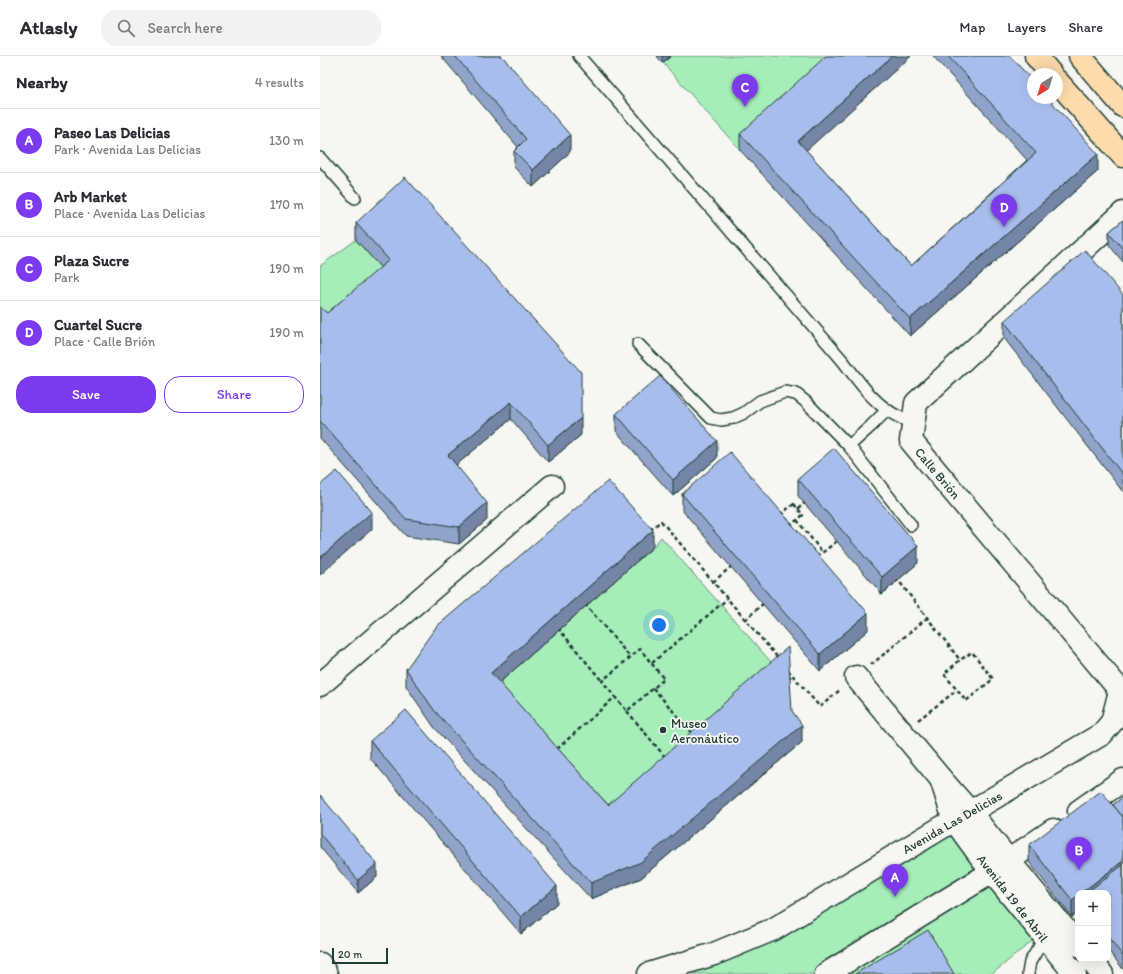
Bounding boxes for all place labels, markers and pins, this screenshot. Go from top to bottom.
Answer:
pin: C [732,74,758,107]
pin: D [991,194,1017,227]
place label: Museo Aeronáutico [671,716,740,746]
marker: Museo Aeronáutico [658,725,668,735]
pin: B [1066,837,1092,870]
pin: A [882,864,908,897]

